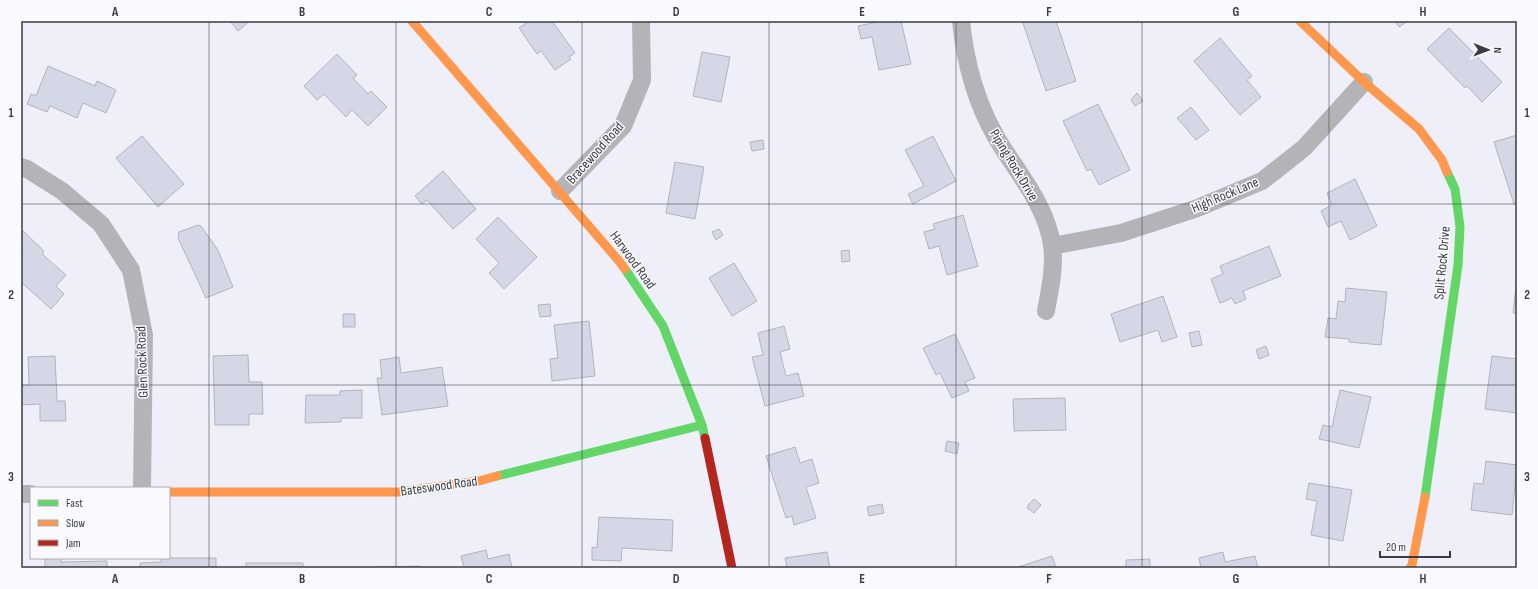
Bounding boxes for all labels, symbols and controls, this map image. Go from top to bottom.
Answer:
text: A [111,4,119,20]
text: B [299,4,305,20]
text: C [486,4,493,20]
text: D [673,4,680,20]
text: E [859,4,865,20]
text: F [1046,4,1052,20]
text: G [1233,4,1240,20]
text: H [1420,4,1427,20]
north arrow [1468,30,1508,70]
text: N [1491,47,1504,53]
text: 1 [8,105,14,121]
text: 1 [1524,105,1530,121]
street label: Bracewood Road [563,118,627,187]
street label: Piping Rock Drive [986,126,1042,204]
street label: High Rock Lane [1189,173,1261,217]
street label: Split Rock Drive [1430,226,1454,300]
street label: Harwood Road [606,228,660,292]
text: 2 [8,287,14,303]
text: 2 [1524,287,1530,303]
street label: Glen Rock Road [132,326,152,398]
text: 3 [8,469,14,485]
text: 3 [1524,469,1530,485]
street label: Bateswood Road [400,472,479,500]
legend [30,487,170,559]
text: Fast [66,496,83,511]
text: Slow [66,516,85,531]
scale bar [1380,533,1450,559]
text: Jam [65,536,81,551]
text: 20 m [1386,540,1406,555]
text: A [111,571,119,587]
text: B [299,571,305,587]
text: C [486,571,493,587]
text: D [673,571,680,587]
text: E [859,571,865,587]
text: F [1046,571,1052,587]
text: G [1233,571,1240,587]
text: H [1420,571,1427,587]

